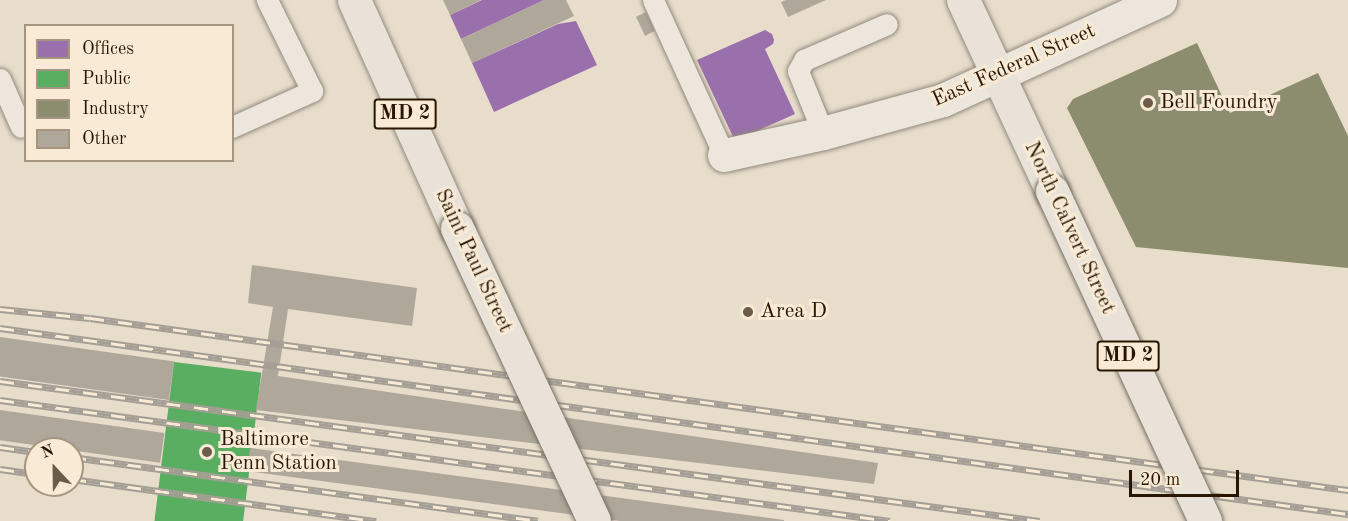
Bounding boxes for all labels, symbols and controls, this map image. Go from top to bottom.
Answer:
street label: East Federal Street [928,19,1100,113]
legend [24,24,234,162]
text: Offices [82,40,134,58]
text: Public [82,70,131,88]
place label: Bell Foundry [1160,90,1278,116]
marker: Bell Foundry [1141,96,1155,110]
road number: MD 2 [374,97,436,131]
text: Industry [82,100,149,118]
text: Other [82,130,126,148]
street label: North Calvert Street [1018,138,1120,318]
street label: Saint Paul Street [429,185,517,337]
place label: Area D [760,299,827,325]
marker: Area D [741,305,755,319]
road number: MD 2 [1096,339,1160,373]
place label: Baltimore Penn Station [220,427,337,477]
north arrow [24,437,84,497]
text: N [39,442,57,462]
marker: Baltimore Penn Station [198,443,216,461]
scale bar [1132,458,1242,496]
text: 20 m [1140,471,1180,489]

